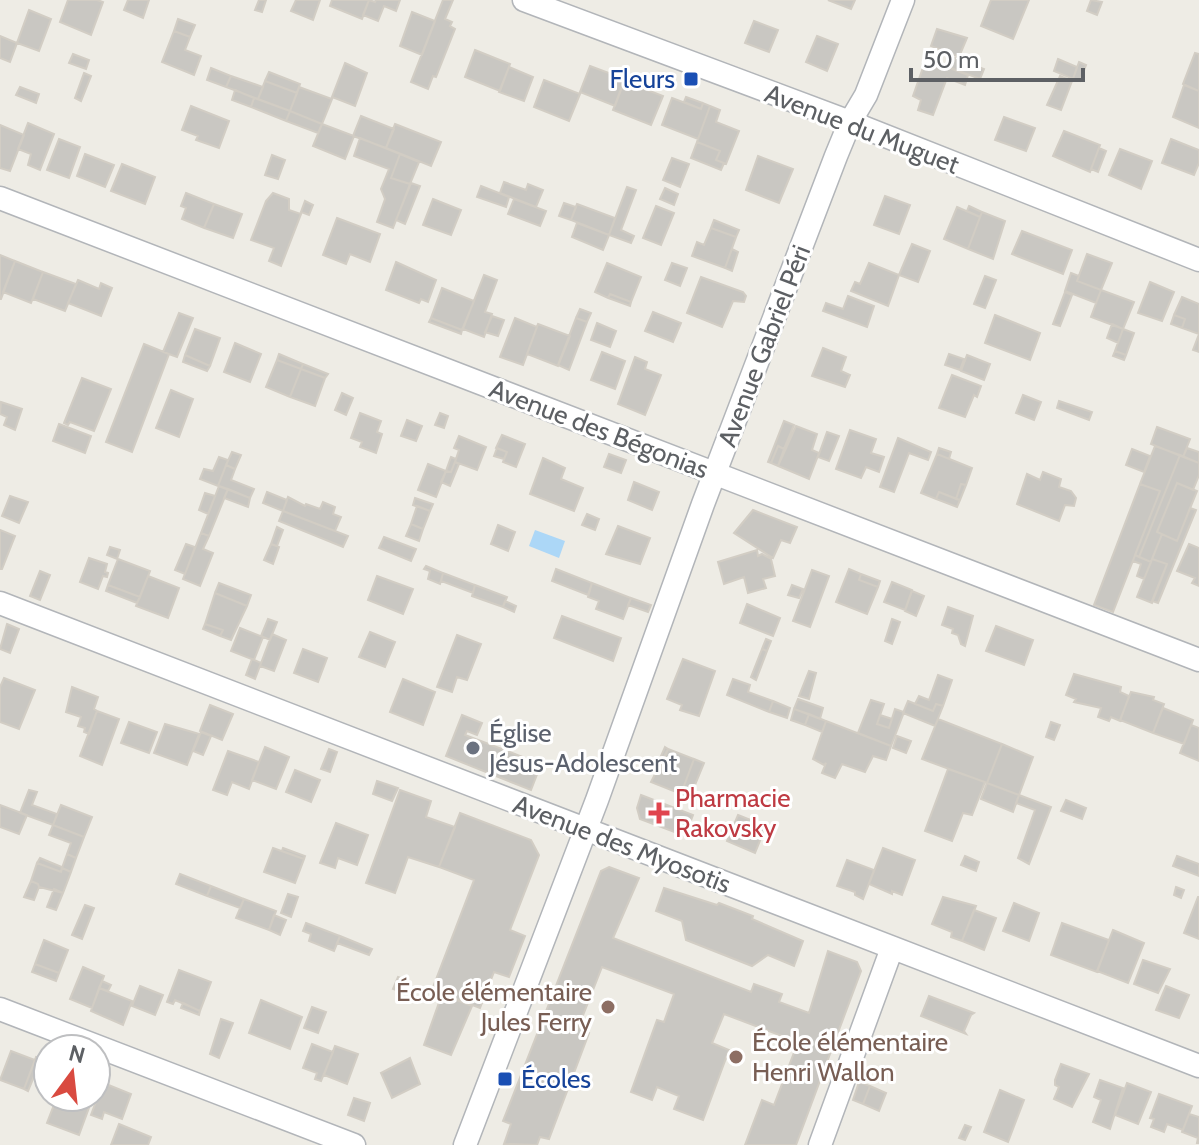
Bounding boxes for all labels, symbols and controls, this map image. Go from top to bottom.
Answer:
scale bar [911,32,1083,82]
text: 50 m [923,45,979,74]
place label: Fleurs [609,63,675,95]
marker: Fleurs [682,70,700,88]
street label: Avenue du Muguet [760,77,964,181]
street label: Avenue Gabriel Péri [711,241,817,451]
street label: Avenue des Bégonias [485,372,713,486]
place label: Église Jésus-Adolescent [488,717,678,779]
marker: Église Jésus-Adolescent [464,739,482,757]
place label: Pharmacie Rakovsky [675,782,790,844]
street label: Avenue des Myosotis [509,788,735,900]
marker: Pharmacie Rakovsky [650,804,668,822]
place label: École élémentaire Jules Ferry [396,976,592,1038]
marker: École élémentaire Jules Ferry [599,998,617,1016]
place label: École élémentaire Henri Wallon [752,1026,948,1088]
north arrow [32,1033,112,1113]
text: N [66,1039,88,1069]
marker: École élémentaire Henri Wallon [727,1048,745,1066]
place label: Écoles [521,1063,591,1095]
marker: Écoles [496,1070,514,1088]

